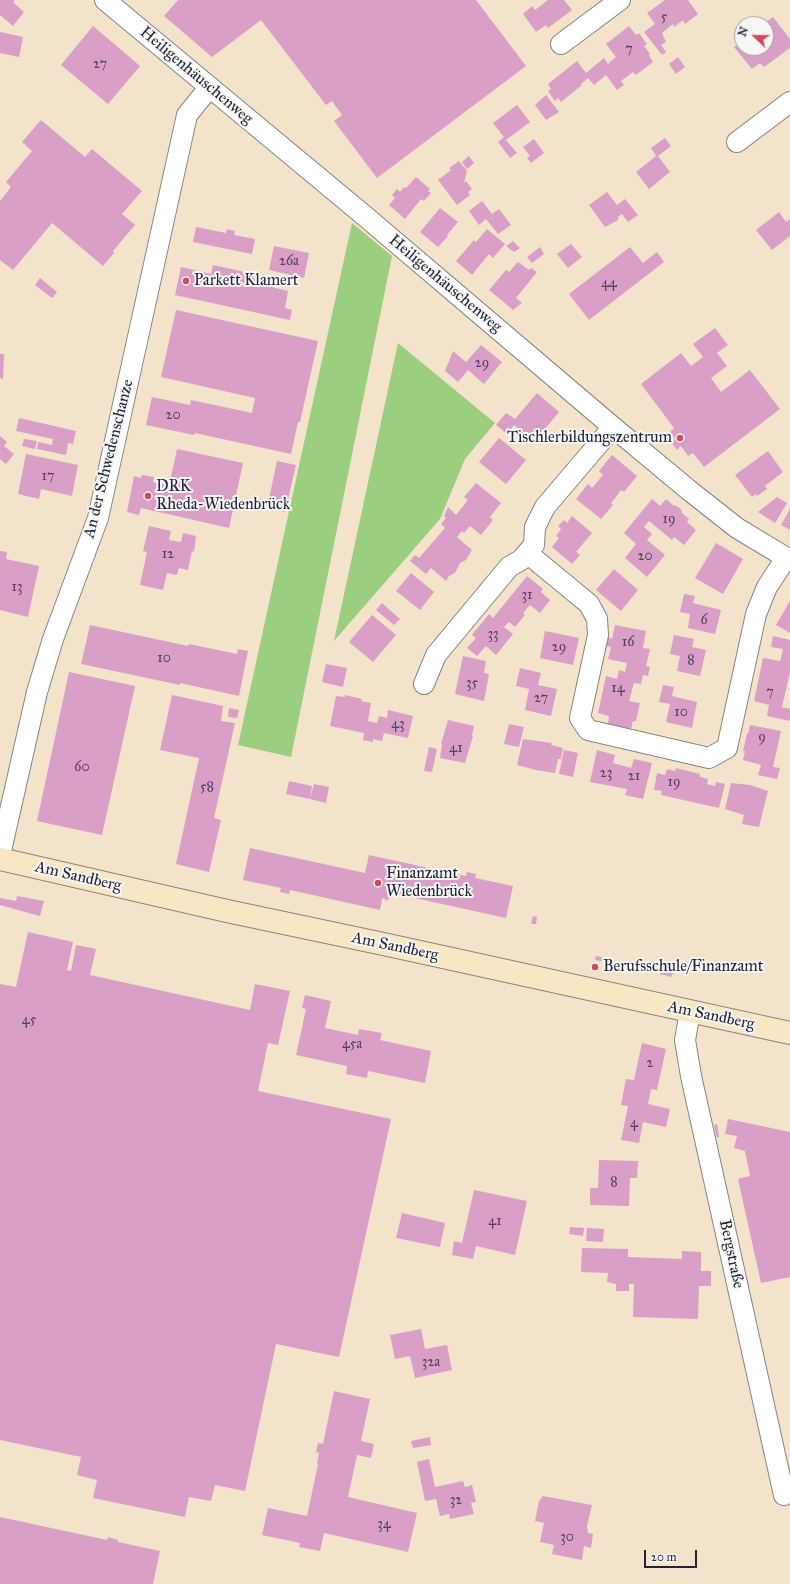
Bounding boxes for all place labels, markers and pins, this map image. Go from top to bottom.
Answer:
place label: Parkett Klamert [194,271,298,291]
marker: Parkett Klamert [181,276,191,286]
place label: Tischlerbildungszentrum [507,428,672,448]
marker: Tischlerbildungszentrum [675,433,685,443]
place label: DRK Rheda-Wiedenbrück [156,477,290,515]
marker: DRK Rheda-Wiedenbrück [143,491,153,501]
place label: Finanzamt Wiedenbrück [386,864,472,902]
marker: Finanzamt Wiedenbrück [373,878,383,888]
place label: Berufsschule/Finanzamt [603,957,763,977]
marker: Berufsschule/Finanzamt [590,962,600,972]

